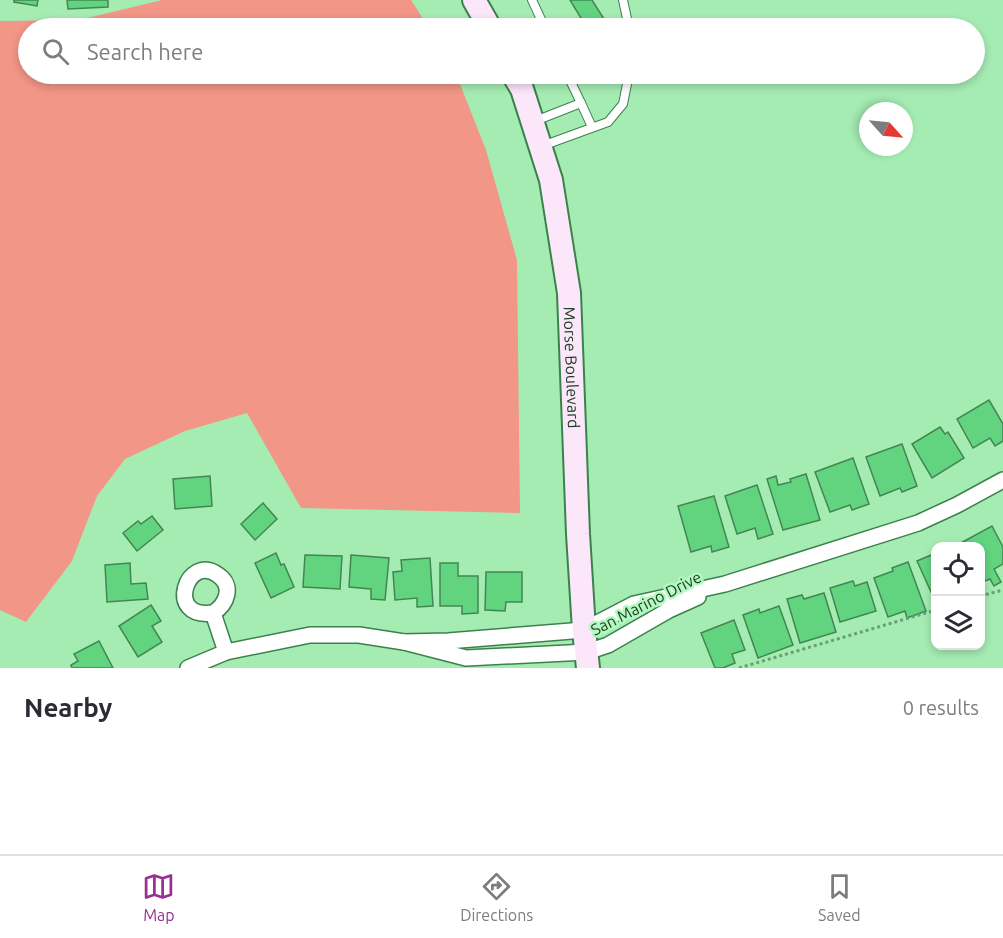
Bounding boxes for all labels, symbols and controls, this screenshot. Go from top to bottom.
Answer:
search box [18,18,985,84]
icon: search [39,35,72,68]
text: Search here [87,39,203,64]
north arrow [859,102,913,156]
street label: Morse Boulevard [561,306,583,429]
map controls [931,542,985,650]
button: locate [931,542,985,596]
street label: San Marino Drive [588,567,704,639]
button: layers [931,596,985,650]
text: Nearby [24,693,112,722]
text: 0 results [903,696,979,719]
tab: Map [142,870,175,924]
tab: Directions [460,870,533,924]
tab: Saved [818,870,861,924]

